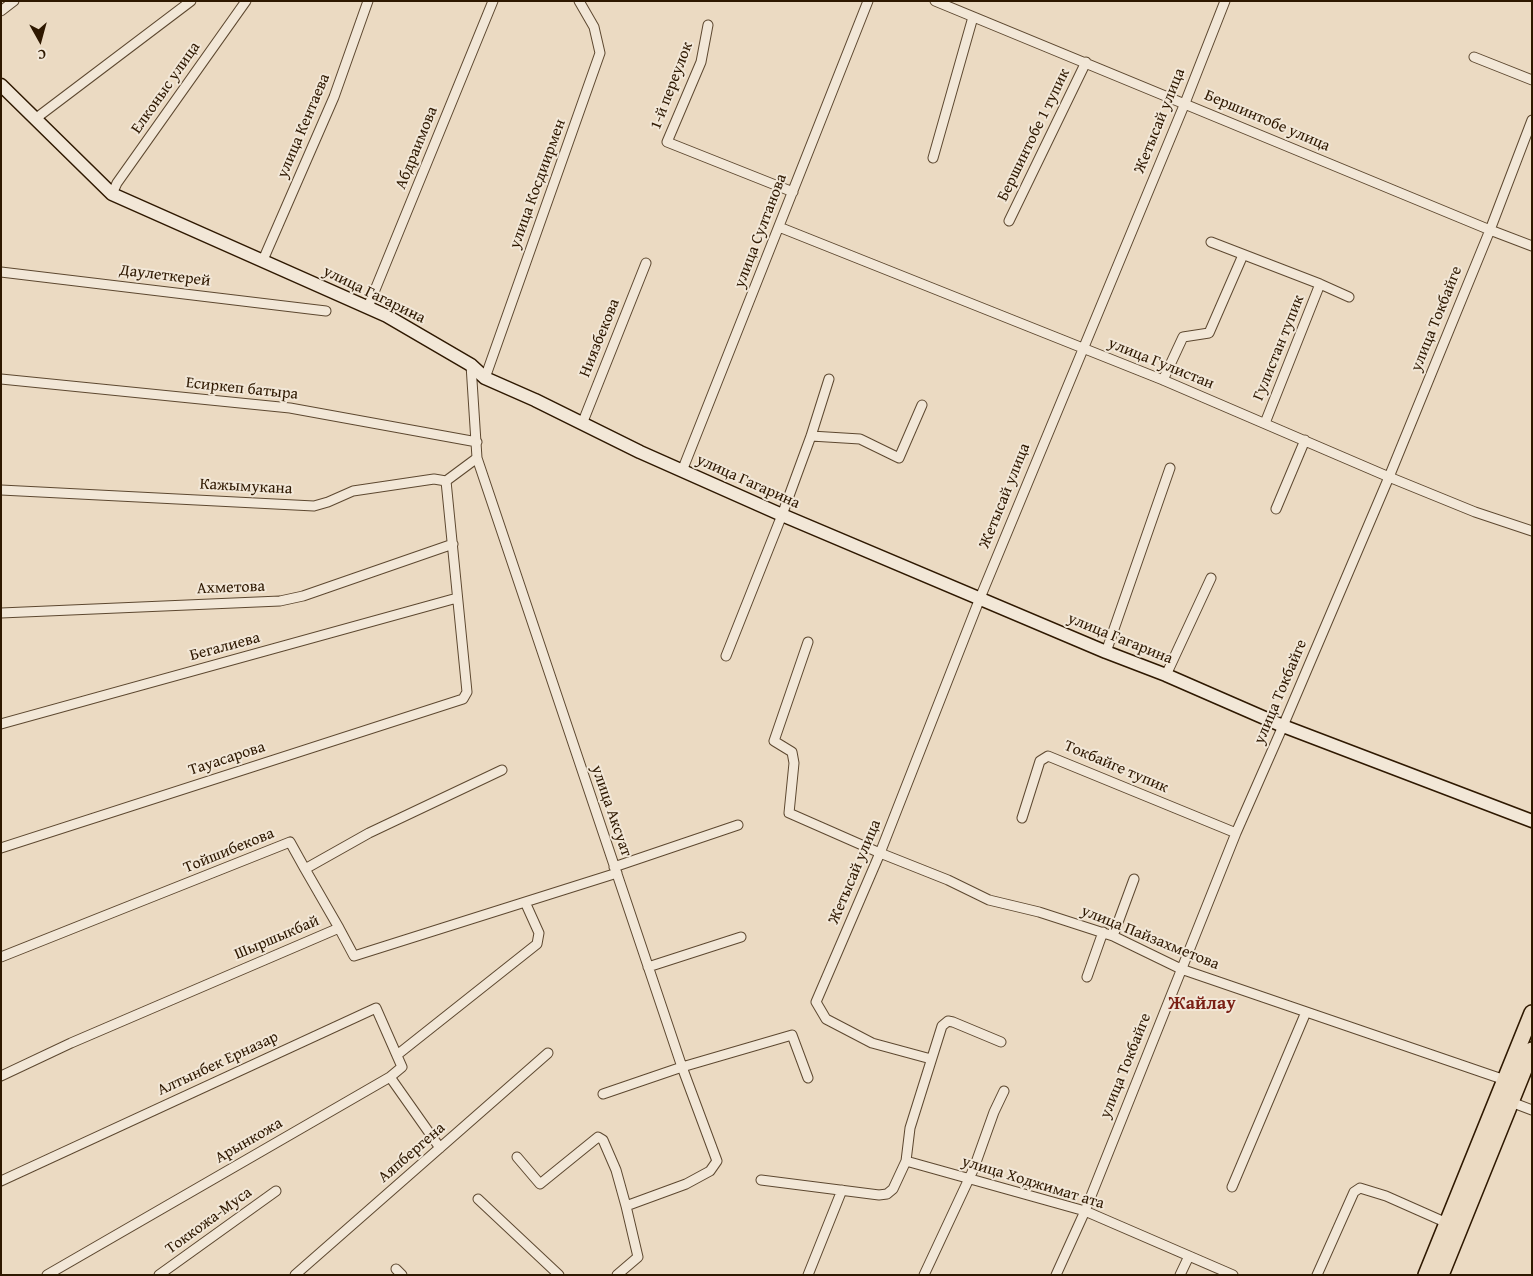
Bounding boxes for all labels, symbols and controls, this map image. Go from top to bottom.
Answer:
north arrow [15,15,65,65]
street label: Елконыс улица [127,38,205,138]
street label: 1-й переулок [646,39,698,133]
text: С [37,44,47,65]
street label: Бершинтобе 1 тупик [994,66,1074,204]
street label: Жетысай улица [1130,66,1190,176]
street label: улица Кентаева [273,71,335,181]
street label: Бершинтобе улица [1201,86,1333,156]
street label: Абдраимова [392,104,442,192]
street label: улица Косдиирмен [506,117,570,251]
street label: улица Султанова [730,171,792,291]
street label: Даулеткерей [118,261,212,291]
street label: улица Гагарина [320,262,428,328]
street label: улица Токбайге [1407,264,1467,374]
street label: Гулистан тупик [1249,292,1309,404]
street label: Ниязбекова [576,296,624,380]
street label: улица Гулистан [1105,334,1217,394]
street label: Есиркеп батыра [185,374,299,404]
street label: Жетысай улица [975,441,1035,551]
street label: улица Гагарина [693,451,803,513]
street label: Кажымукана [199,475,293,499]
street label: Ахметова [197,577,265,599]
street label: улица Гагарина [1065,609,1175,669]
street label: Бегалиева [188,628,262,666]
street label: улица Токбайге [1250,637,1312,747]
street label: Токбайге тупик [1061,736,1171,798]
street label: Тауасарова [186,738,268,780]
street label: улица Аксуат [586,763,636,859]
street label: Жетысай улица [824,817,886,927]
street label: Тойшибекова [181,824,277,878]
street label: улица Пайзахметова [1078,902,1222,974]
street label: Шыршыкбай [232,912,322,964]
district label: Жайлау [1168,993,1236,1015]
street label: улица Токбайге [1096,1011,1156,1121]
street label: Алтынбек Ерназар [155,1028,281,1100]
street label: Арынкожа [212,1114,286,1168]
street label: Аяпбергена [375,1119,449,1187]
street label: улица Ходжимат ата [959,1152,1107,1214]
street label: Токкожа-Муса [162,1183,256,1259]

